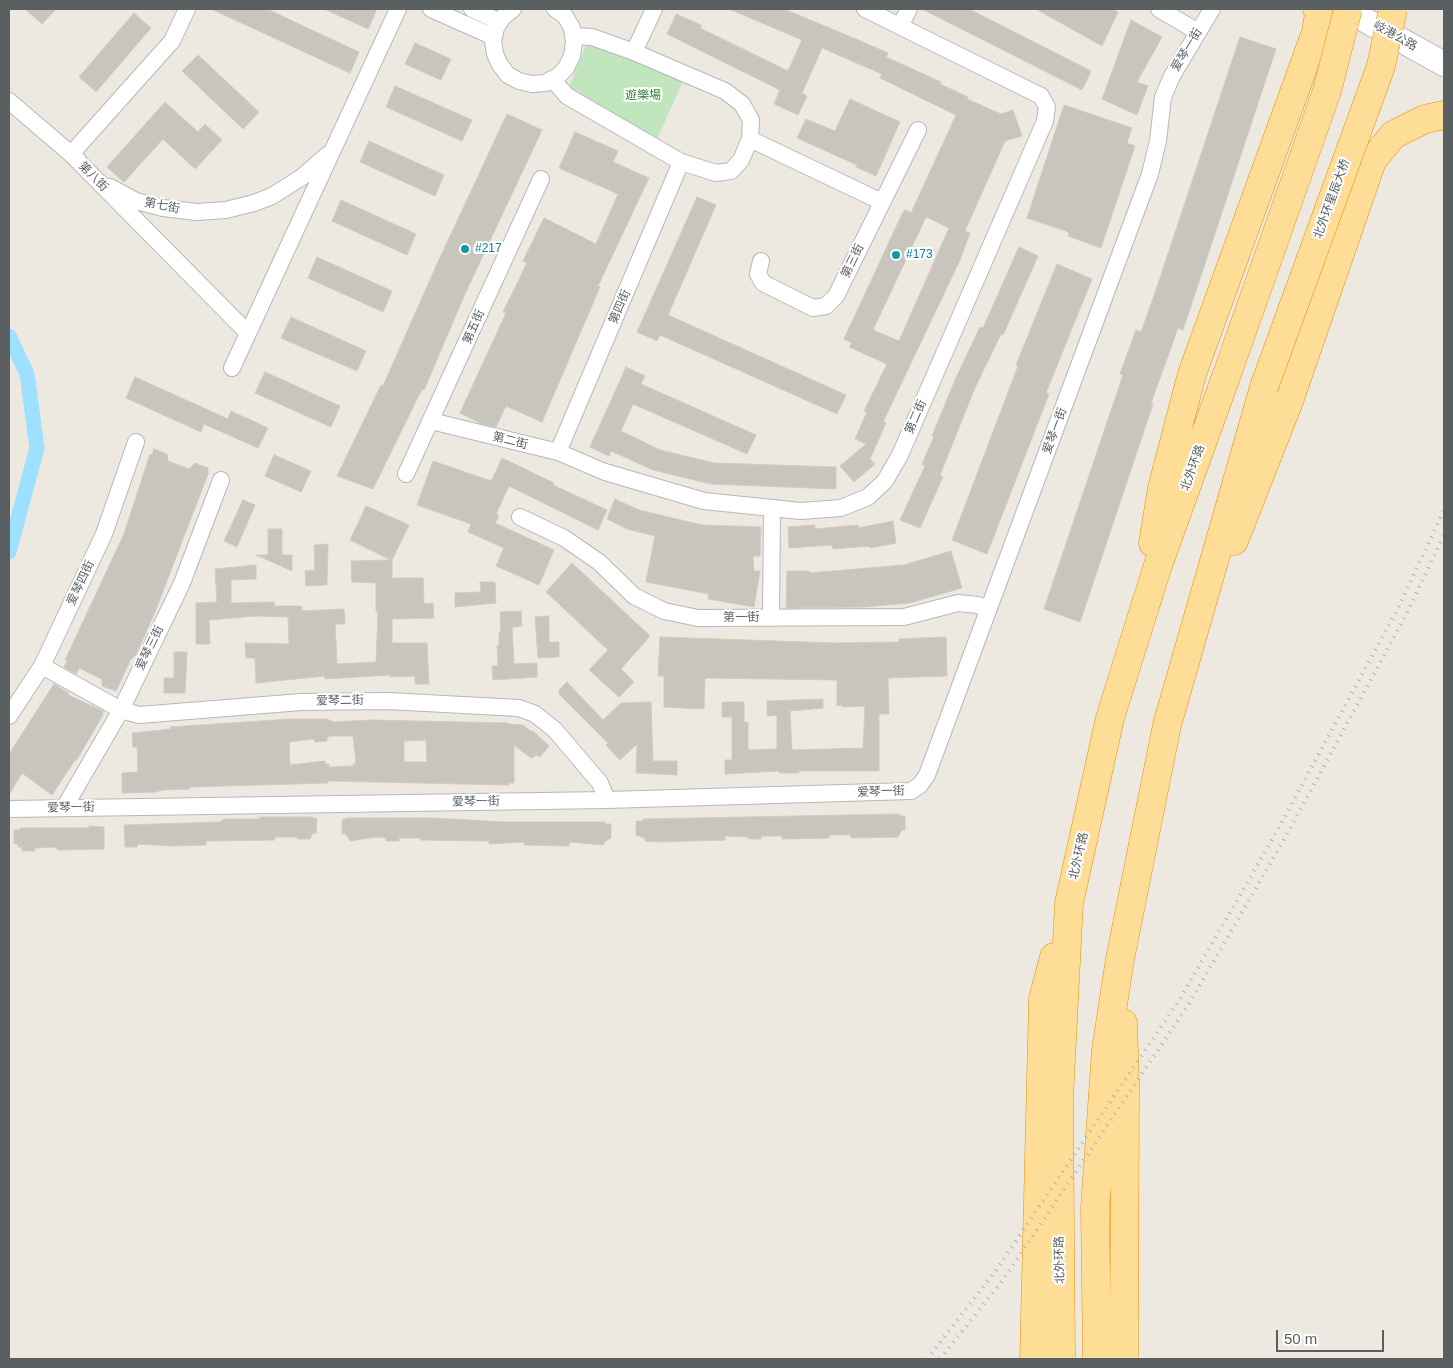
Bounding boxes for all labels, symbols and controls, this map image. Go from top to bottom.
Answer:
street label: 岐港公路 [1371,18,1419,54]
street label: 爱琴一街 [1168,26,1206,74]
park label: 遊樂場 [625,89,661,103]
street label: 北外环星辰大桥 [1311,157,1353,241]
street label: 第八街 [75,159,111,195]
street label: 第七街 [143,195,181,217]
place label: #217 [475,242,502,256]
street label: 第三街 [839,242,867,280]
marker: #217 [459,243,471,255]
place label: #173 [906,248,933,262]
marker: #173 [890,249,902,261]
street label: 第四街 [606,288,634,326]
street label: 第五街 [460,308,488,346]
street label: 第二街 [902,398,930,436]
street label: 爱琴一街 [1040,406,1070,456]
street label: 第二街 [491,430,529,452]
street label: 北外环路 [1178,443,1208,493]
street label: 爱琴四街 [64,558,98,608]
street label: 第一街 [723,611,759,625]
street label: 爱琴三街 [133,623,167,673]
street label: 爱琴二街 [316,693,364,709]
street label: 爱琴一街 [857,784,905,800]
street label: 爱琴一街 [452,794,500,810]
street label: 爱琴一街 [47,800,95,816]
street label: 北外环路 [1067,831,1091,881]
street label: 北外环路 [1052,1236,1068,1284]
scale bar [1278,1320,1386,1352]
text: 50 m [1284,1330,1317,1347]

